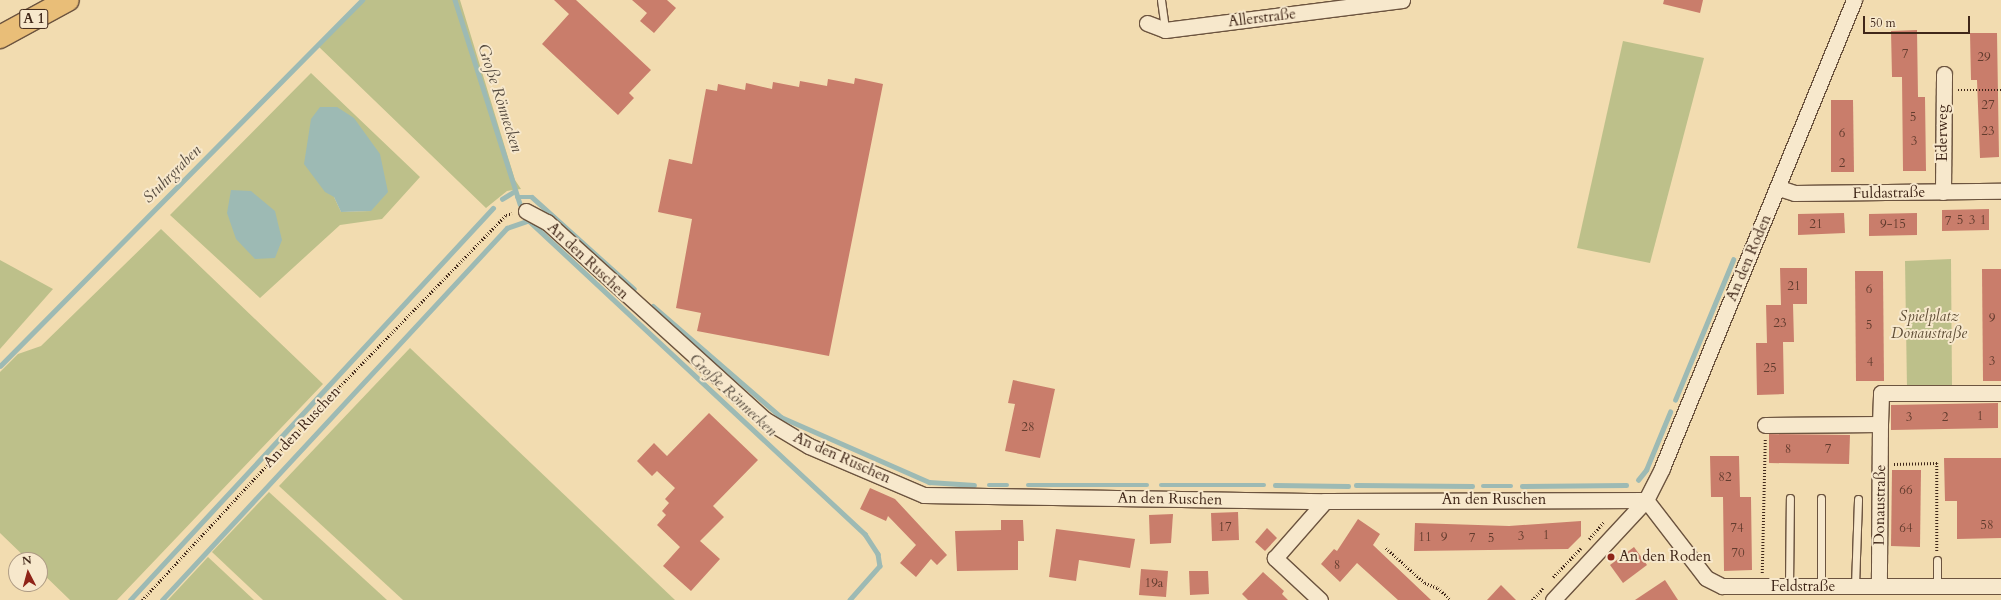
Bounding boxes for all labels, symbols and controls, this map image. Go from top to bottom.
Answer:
street label: Allerstraße [1227,5,1297,31]
road number: A 1 [19,7,49,31]
scale bar [1865,8,1972,34]
text: 50 m [1870,15,1896,31]
water label: Große Rönnecken [473,42,527,154]
house number: 7 [1902,46,1908,62]
house number: 29 [1977,49,1991,65]
house number: 27 [1981,97,1995,113]
street label: Ederweg [1934,105,1952,161]
house number: 5 [1910,109,1916,125]
house number: 23 [1981,123,1995,139]
house number: 6 [1839,125,1845,141]
house number: 3 [1911,133,1917,149]
water label: Stuhrgraben [139,141,205,207]
house number: 2 [1839,155,1845,171]
street label: Fuldastraße [1853,183,1925,203]
street label: An den Roden [1723,212,1775,304]
house number: 5 [1957,212,1963,228]
house number: 3 [1969,212,1975,228]
house number: 1 [1980,212,1986,228]
house number: 7 [1945,213,1951,229]
house number: 21 [1809,216,1823,232]
house number: 9-15 [1880,216,1906,232]
street label: An den Ruschen [544,219,632,303]
house number: 21 [1787,278,1801,294]
house number: 6 [1866,281,1872,297]
park label: Spielplatz Donaustraße [1891,307,1967,342]
house number: 9 [1989,310,1995,326]
house number: 23 [1773,315,1787,331]
house number: 5 [1866,317,1872,333]
water label: Große Rönnecken [685,350,781,440]
house number: 3 [1989,353,1995,369]
house number: 4 [1867,354,1873,370]
house number: 25 [1763,360,1777,376]
street label: An den Ruschen [260,383,344,471]
house number: 1 [1977,408,1983,424]
house number: 3 [1906,409,1912,425]
house number: 2 [1942,409,1948,425]
house number: 28 [1021,419,1035,435]
street label: An den Ruschen [791,429,893,487]
house number: 8 [1785,441,1791,457]
house number: 7 [1825,441,1831,457]
street label: Donaustraße [1870,464,1890,546]
house number: 82 [1718,469,1732,485]
house number: 66 [1899,482,1913,498]
street label: An den Ruschen [1118,489,1222,509]
street label: An den Ruschen [1442,491,1546,509]
house number: 58 [1980,517,1994,533]
house number: 17 [1218,519,1232,535]
house number: 74 [1730,520,1744,536]
house number: 64 [1899,520,1913,536]
house number: 1 [1543,527,1549,543]
house number: 3 [1518,528,1524,544]
house number: 11 [1418,529,1432,545]
house number: 9 [1441,529,1447,545]
house number: 7 [1469,530,1475,546]
house number: 5 [1488,530,1494,546]
house number: 70 [1731,545,1745,561]
place label: An den Roden [1619,548,1711,566]
north arrow [8,552,48,592]
marker: An den Roden [1606,552,1616,562]
text: N [21,553,32,569]
house number: 8 [1334,557,1340,573]
house number: 19a [1145,575,1163,591]
street label: Feldstraße [1771,578,1835,596]

